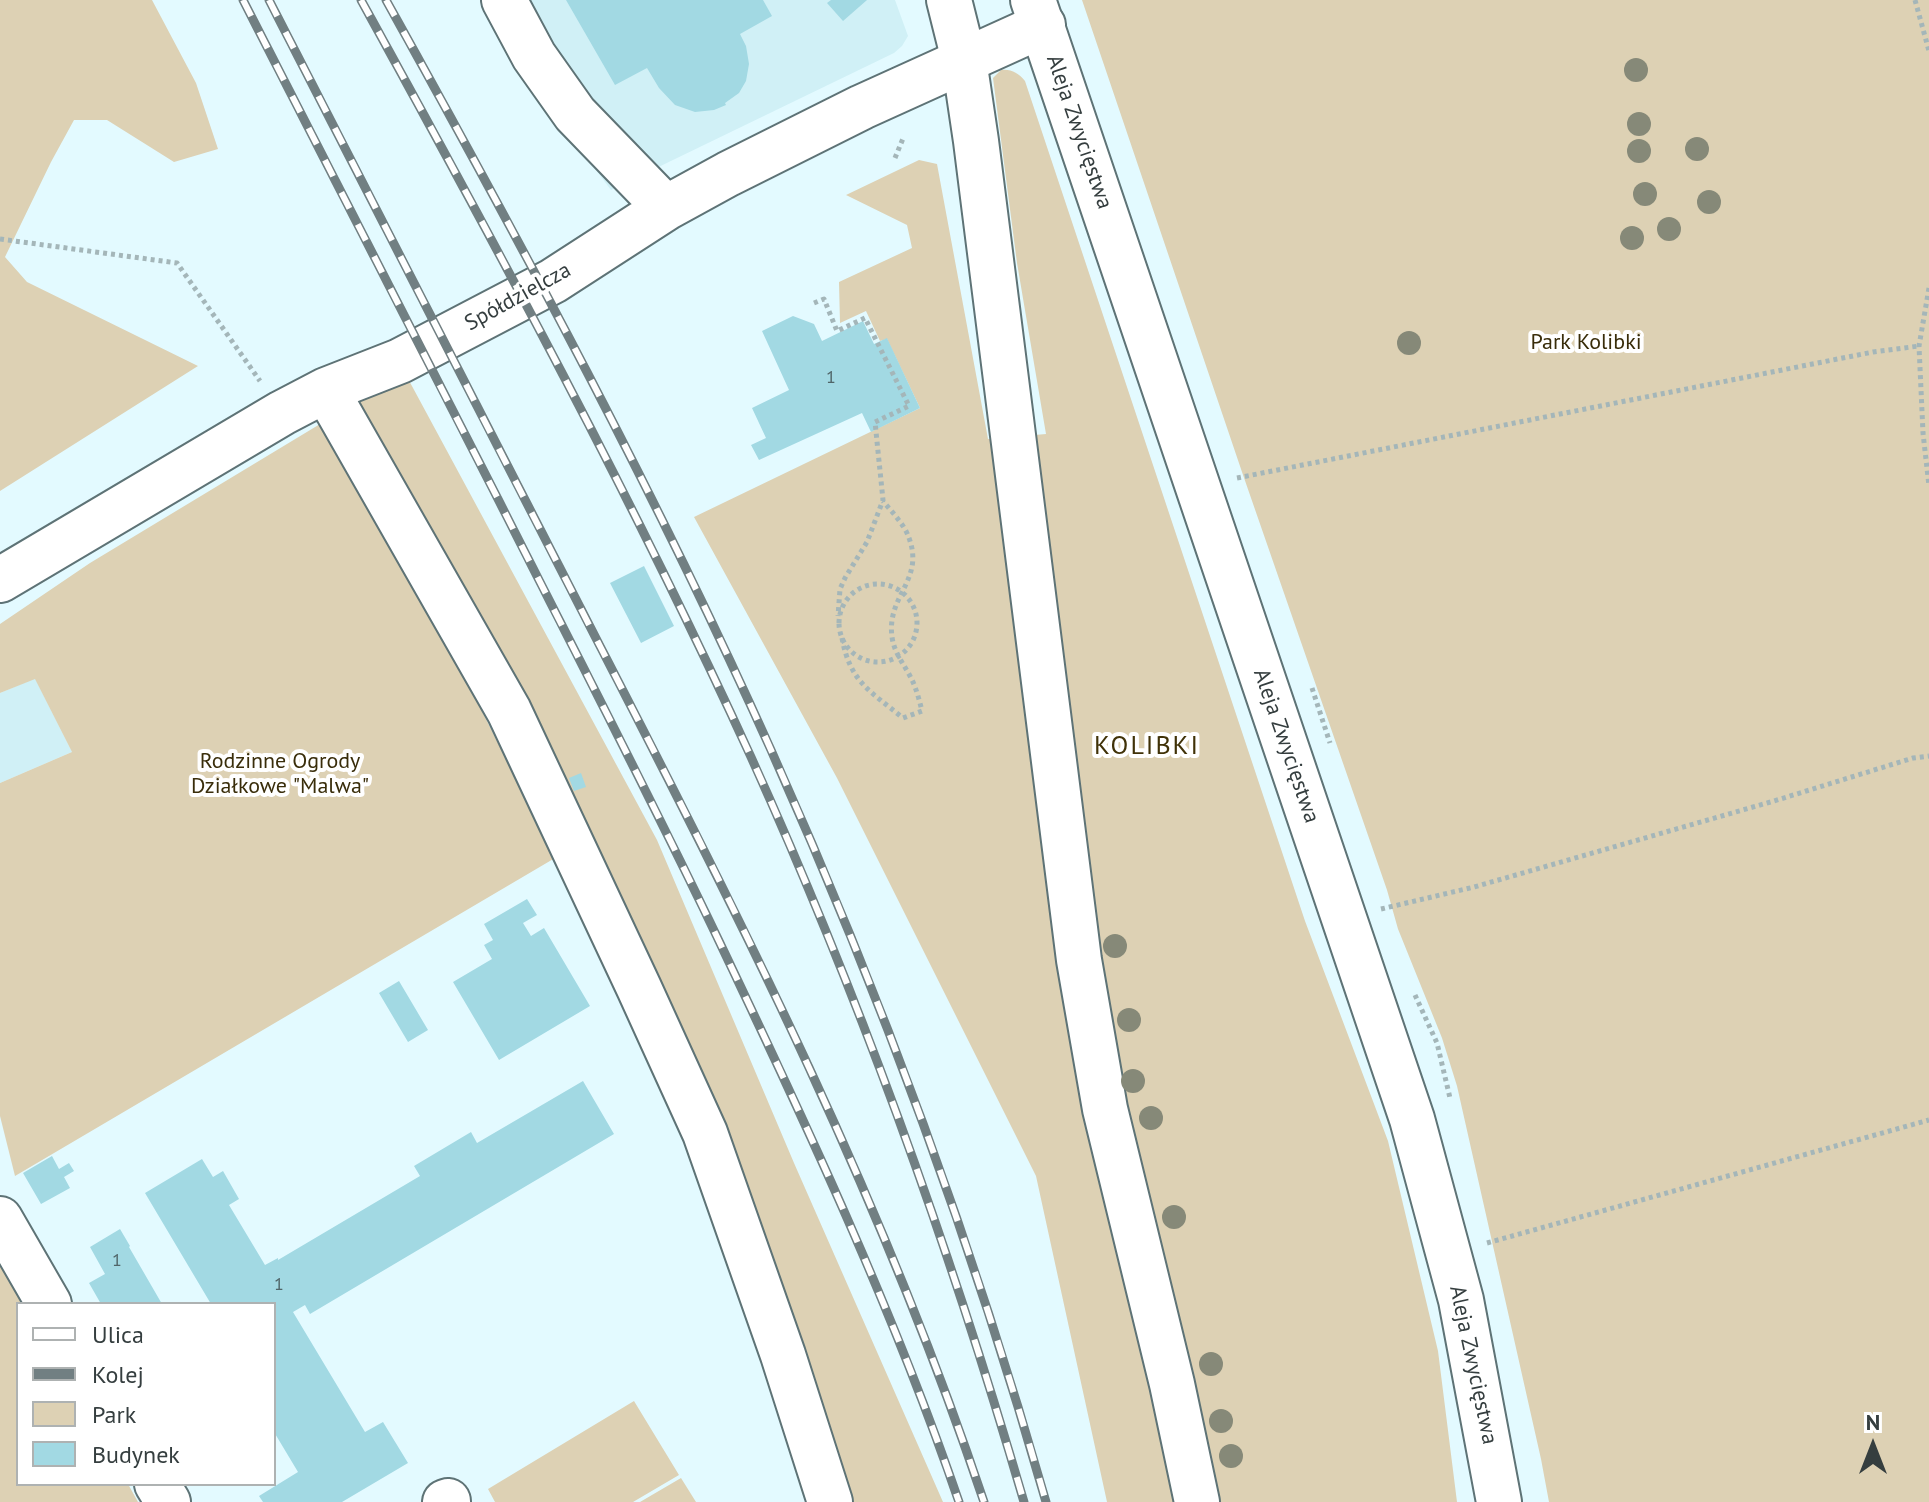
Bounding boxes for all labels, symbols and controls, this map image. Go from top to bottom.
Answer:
street label: Aleja Zwycięstwa [1040,51,1118,213]
street label: Spółdzielcza [460,257,576,337]
park label: Park Kolibki [1530,330,1642,356]
house number: 1 [826,367,836,389]
street label: Aleja Zwycięstwa [1247,665,1325,827]
district label: KOLIBKI [1094,731,1200,763]
park label: Rodzinne Ogrody Działkowe "Malwa" [191,749,369,800]
house number: 1 [112,1250,122,1272]
house number: 1 [274,1274,284,1296]
street label: Aleja Zwycięstwa [1443,1283,1503,1447]
legend [16,1302,276,1486]
text: Ulica [92,1319,144,1350]
text: Kolej [92,1359,144,1390]
text: Park [92,1399,136,1430]
north arrow [1833,1406,1913,1486]
text: N [1866,1408,1880,1436]
text: Budynek [92,1439,180,1470]

